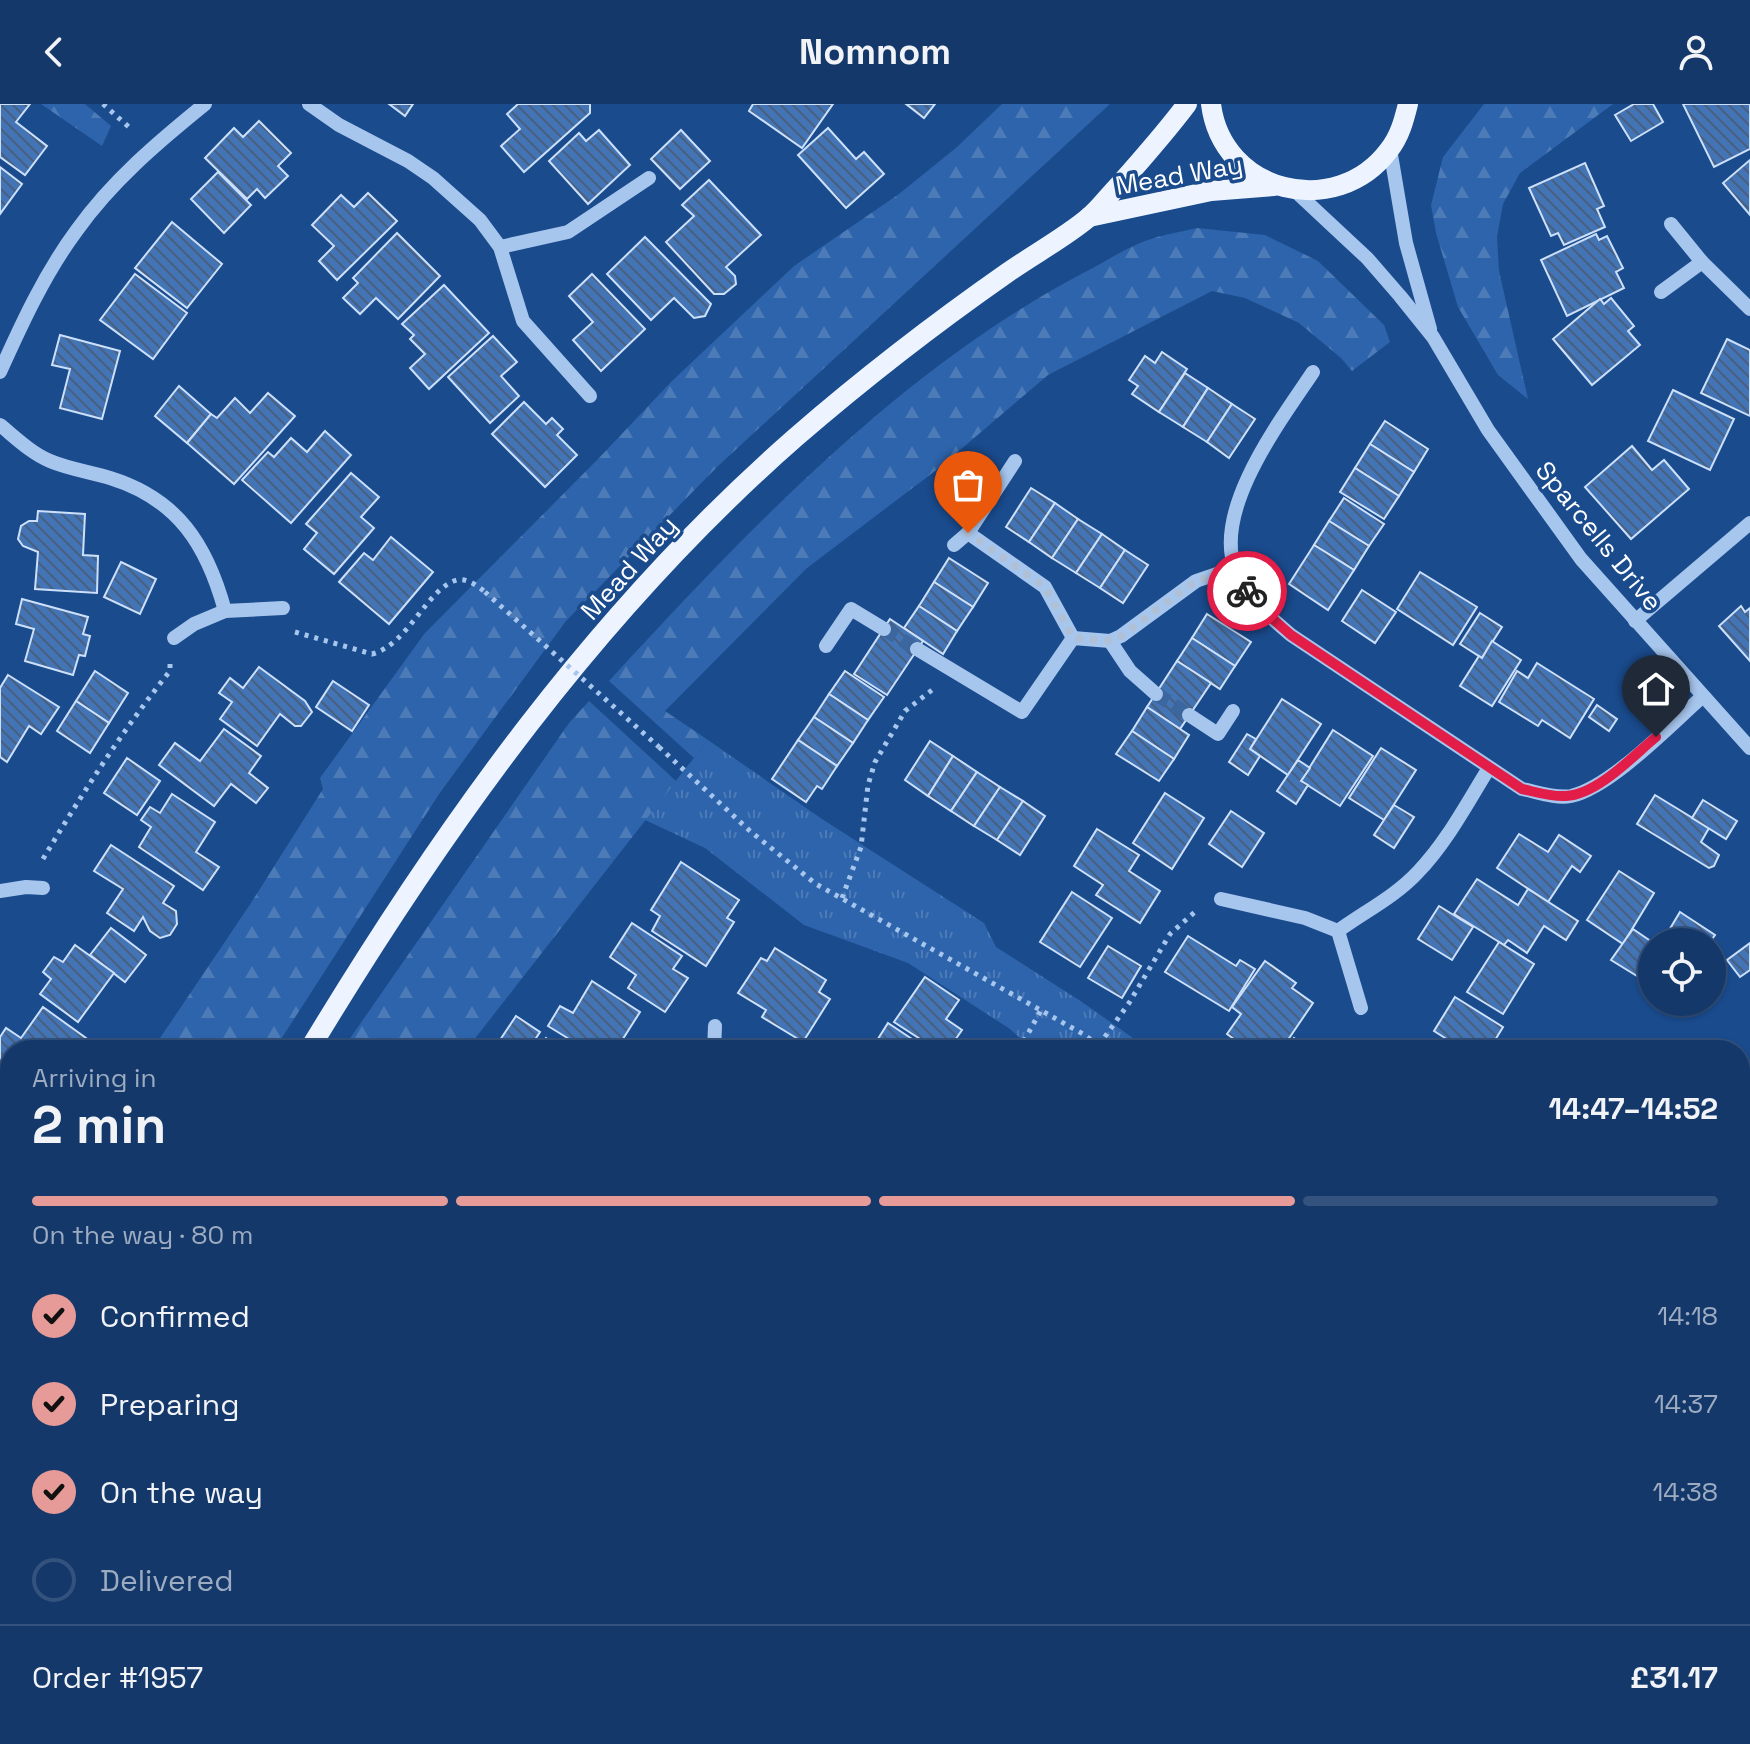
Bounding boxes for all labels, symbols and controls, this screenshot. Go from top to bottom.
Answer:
text: Nomnom [799,29,951,75]
icon: back [32,30,76,74]
icon: person [1674,30,1718,74]
street label: Mead Way [1113,147,1245,203]
pin [934,451,1002,533]
street label: Sparcells Drive [1528,454,1670,618]
icon: bag [946,463,990,507]
street label: Mead Way [573,509,685,627]
courier [1207,551,1287,631]
icon: bike [1225,569,1269,613]
pin [1622,655,1690,737]
icon: home [1634,667,1678,711]
map controls [1638,928,1726,1016]
button: locate [1638,928,1726,1016]
text: Arriving in [32,1061,156,1095]
text: 14:47–14:52 [1549,1089,1718,1128]
text: 2 min [32,1092,166,1158]
text: On the way · 80 m [32,1218,253,1252]
icon: check [32,1294,76,1338]
text: Confirmed [100,1297,250,1336]
text: 14:18 [1657,1299,1718,1333]
icon: check [32,1382,76,1426]
text: Preparing [100,1385,239,1424]
text: 14:37 [1654,1387,1718,1421]
icon: check [32,1470,76,1514]
text: On the way [100,1473,263,1512]
text: 14:38 [1652,1475,1718,1509]
text: Delivered [100,1561,234,1600]
text: Order #1957 [32,1658,203,1697]
text: £31.17 [1630,1658,1718,1697]

